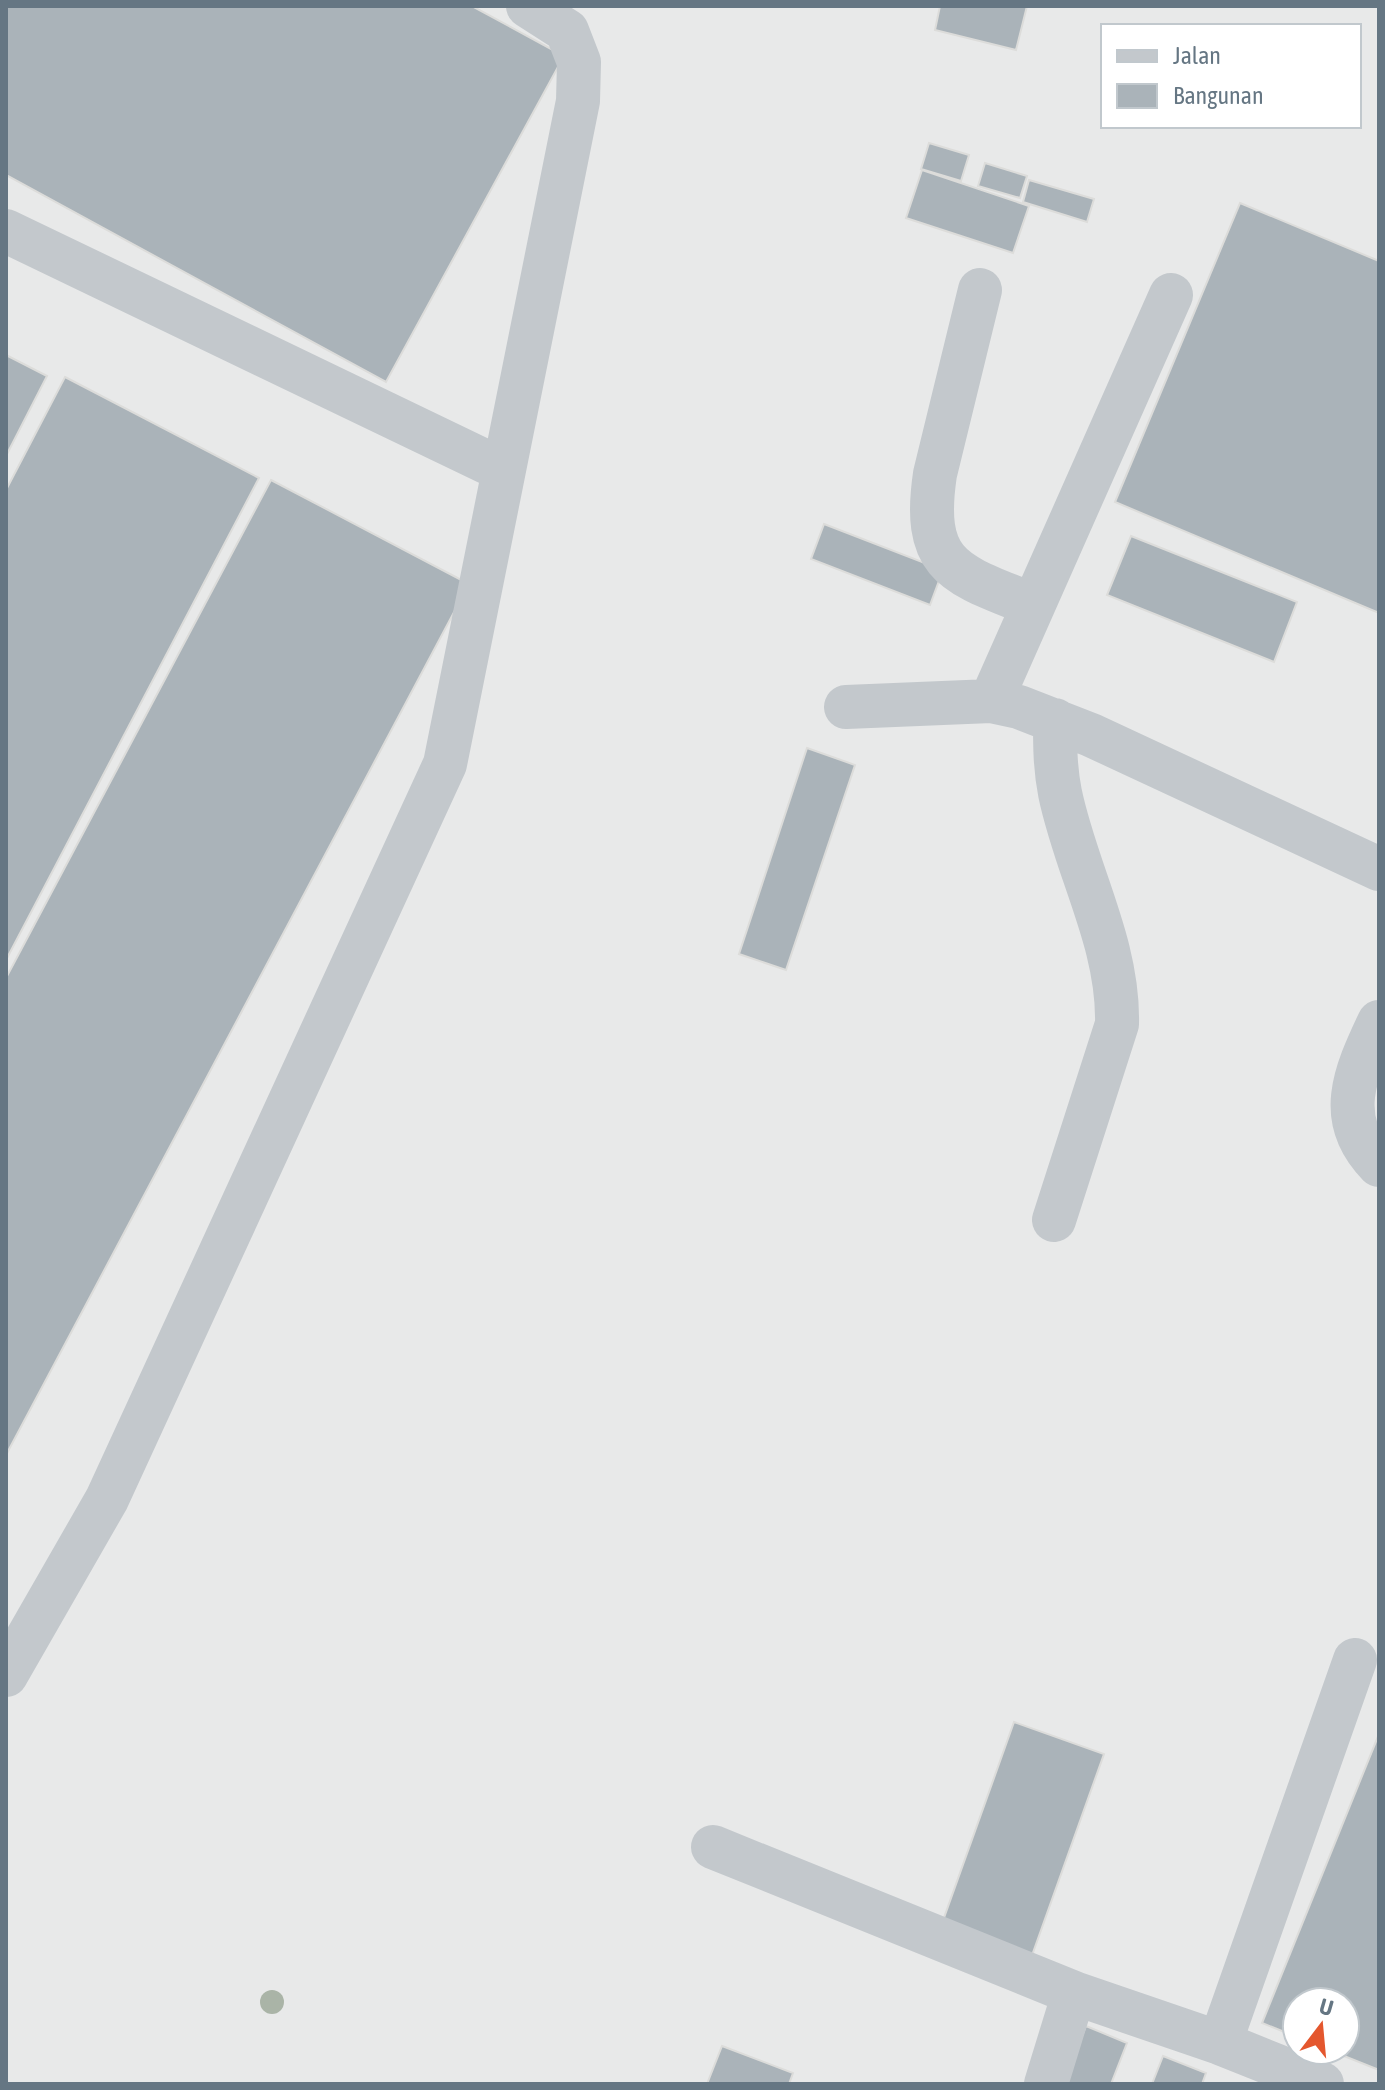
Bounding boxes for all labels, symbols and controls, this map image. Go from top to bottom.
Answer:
legend [1101,24,1361,128]
text: Jalan [1173,42,1221,69]
text: Bangunan [1173,82,1264,109]
north arrow [1281,1986,1361,2066]
text: U [1317,1992,1336,2021]

